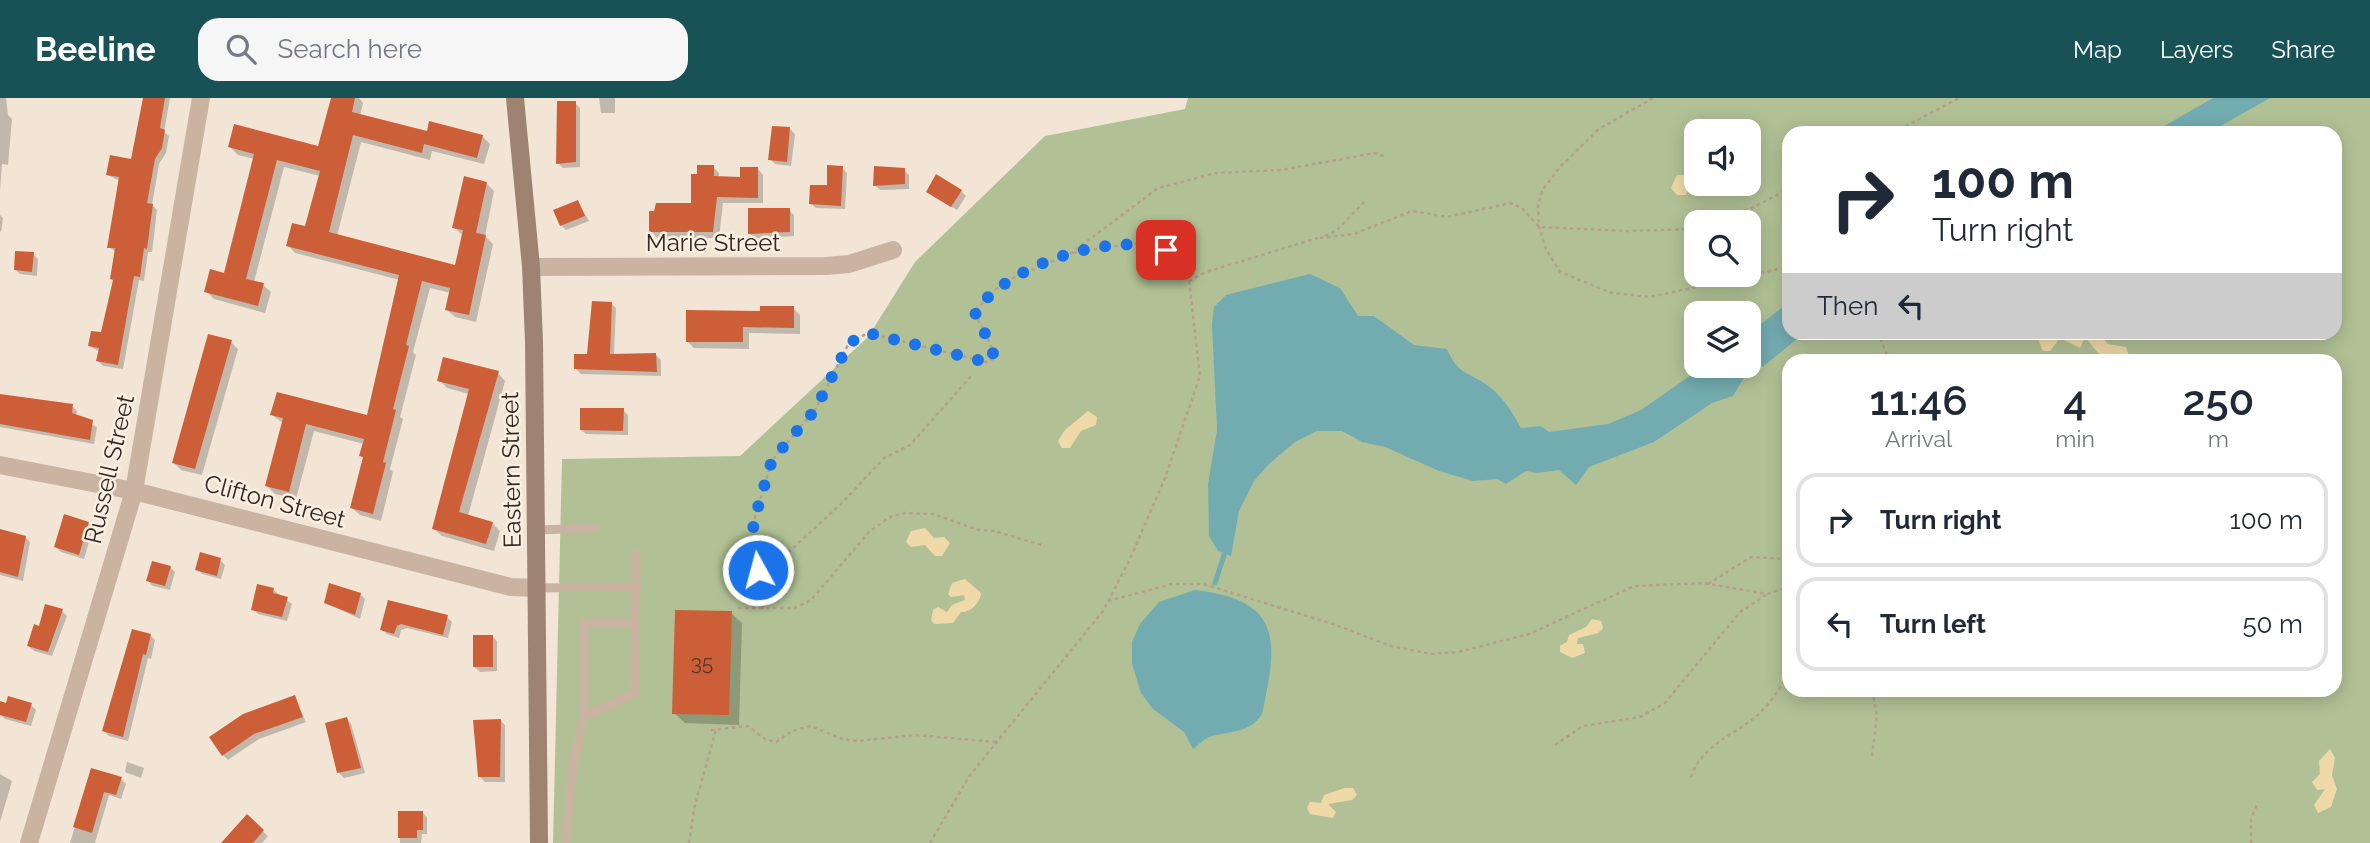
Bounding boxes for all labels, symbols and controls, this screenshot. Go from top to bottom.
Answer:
search box [198,18,688,81]
text: Beeline [35,30,156,69]
icon: search [222,30,260,68]
text: Search here [278,34,422,64]
text: Map [2073,35,2122,64]
text: Layers [2160,35,2233,64]
text: Share [2271,35,2335,64]
map controls [1684,119,1761,378]
button: sound [1684,119,1761,196]
text: 100 m [1932,152,2074,209]
icon: right [1817,154,1908,245]
button: search [1684,210,1761,287]
text: Turn right [1932,211,2073,248]
pin [1136,220,1196,280]
street label: Marie Street [646,228,780,257]
icon: arrive [1147,231,1185,269]
icon: left [1892,287,1930,325]
text: Then [1817,291,1878,321]
button: layers [1684,301,1761,378]
text: 11:46 [1870,376,1968,425]
text: 4 [2063,376,2087,425]
text: 250 [2182,376,2254,425]
street label: Russell Street [78,392,140,546]
street label: Eastern Street [495,392,527,548]
text: Arrival [1885,425,1952,452]
text: min [2055,425,2095,452]
text: m [2208,425,2229,452]
street label: Clifton Street [201,468,349,534]
icon: right [1821,501,1859,539]
text: Turn right [1880,505,2001,535]
text: 100 m [2230,505,2303,535]
position arrow [721,533,795,607]
icon: left [1821,605,1859,643]
text: Turn left [1880,609,1986,639]
text: 50 m [2242,609,2303,639]
house number: 35 [691,650,713,675]

